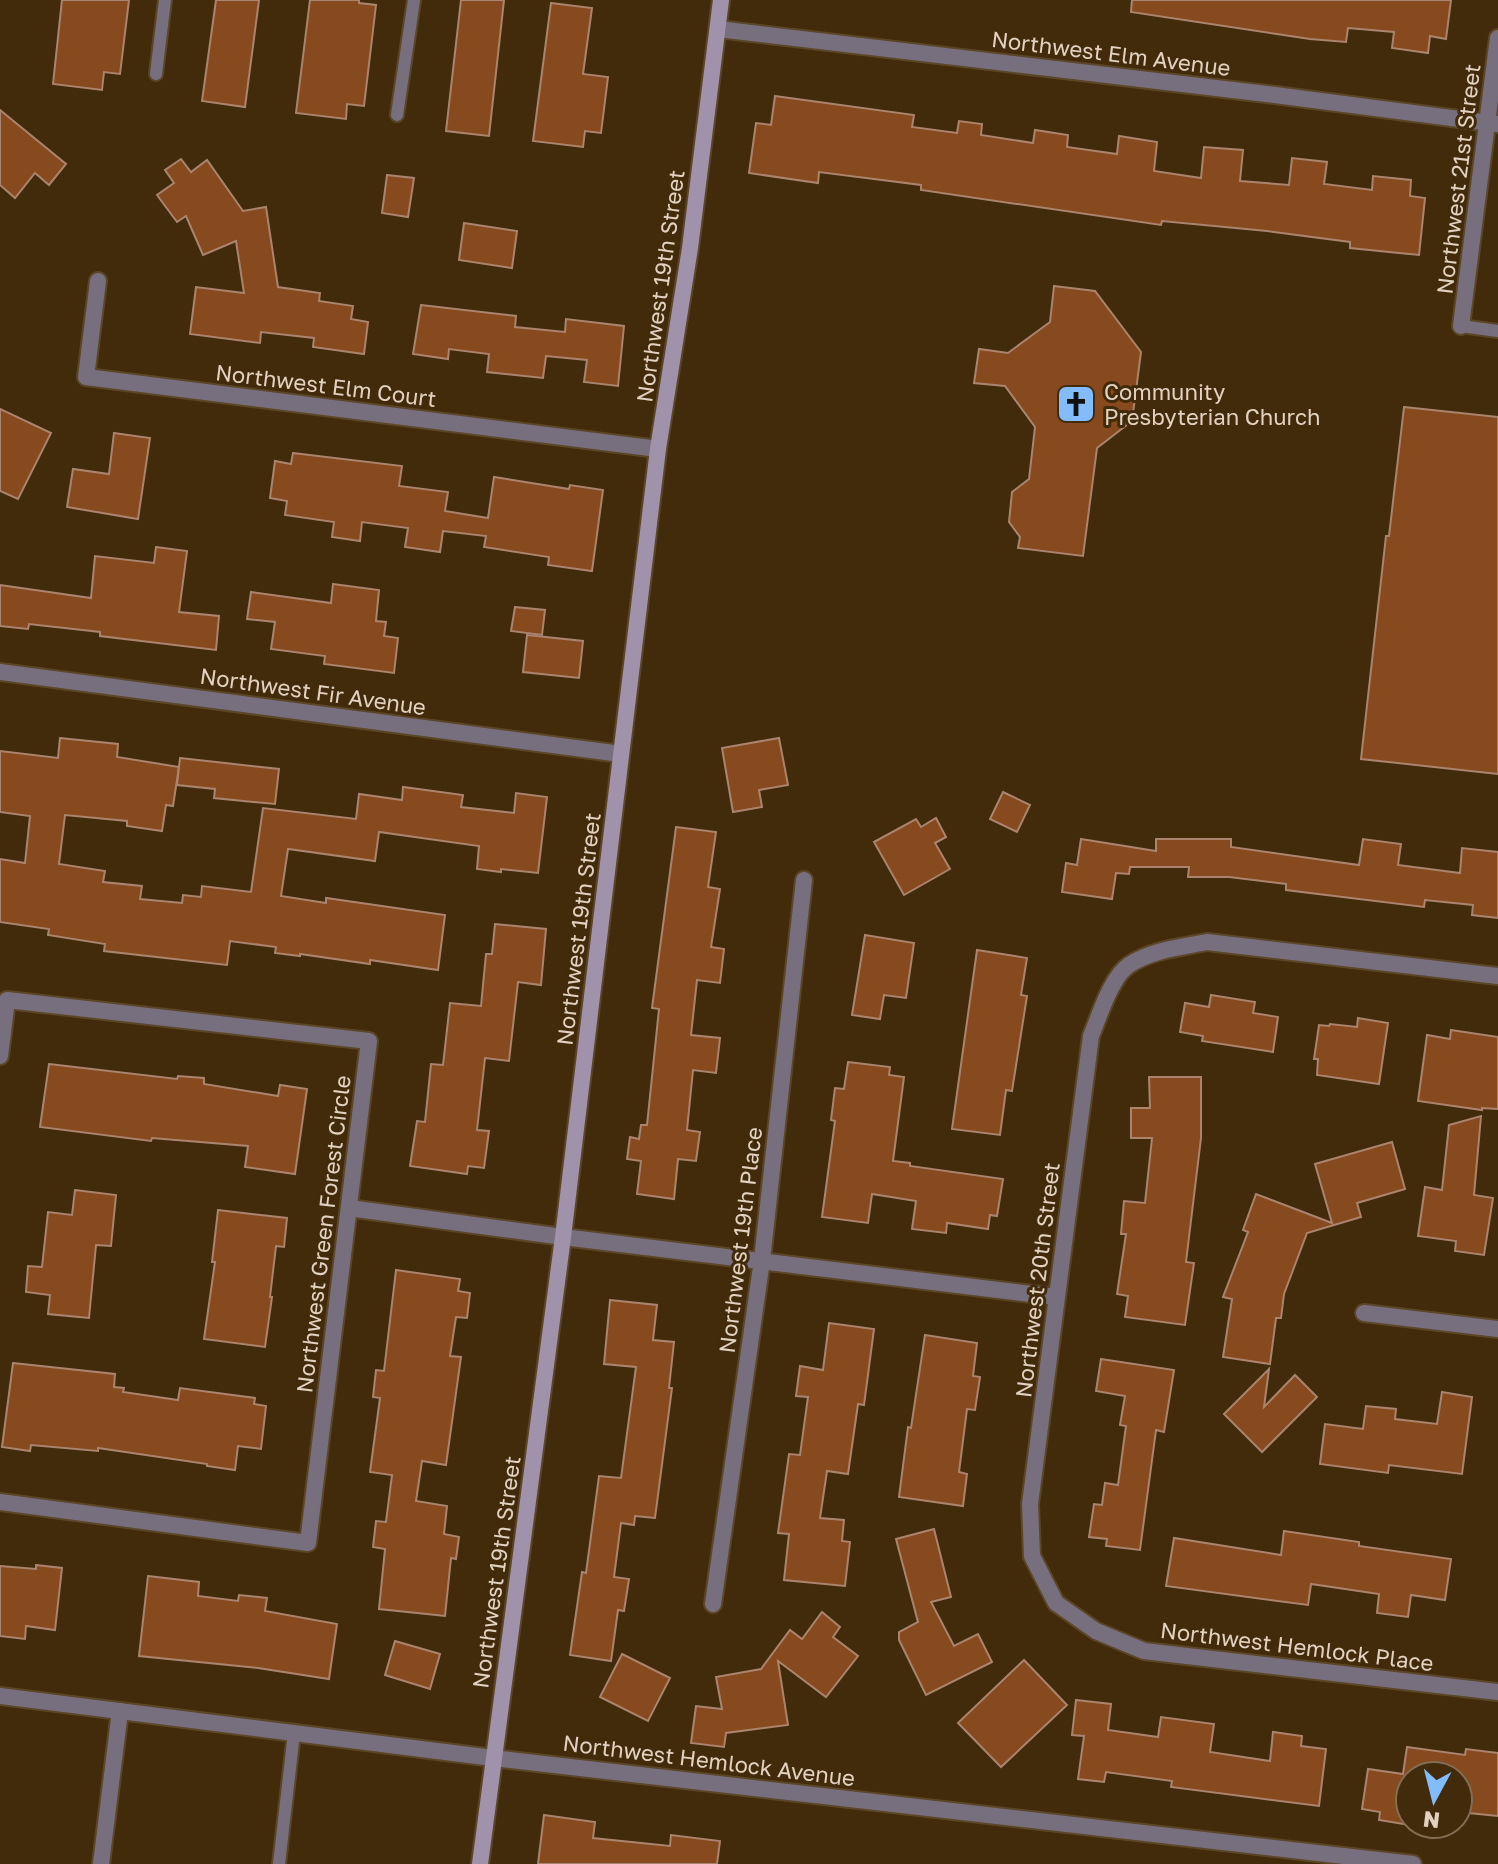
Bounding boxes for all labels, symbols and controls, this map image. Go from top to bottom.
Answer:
street label: Northwest Elm Avenue [990,25,1232,81]
street label: Northwest 21st Street [1430,62,1486,296]
street label: Northwest 19th Street [630,168,690,404]
street label: Northwest Elm Court [214,358,438,412]
place label: Community Presbyterian Church [1104,378,1320,430]
church icon: Community Presbyterian Church [1055,383,1097,425]
street label: Northwest Fir Avenue [198,662,428,720]
street label: Northwest 19th Street [550,811,606,1047]
street label: Northwest Green Forest Circle [290,1074,356,1394]
street label: Northwest 19th Place [713,1125,767,1355]
street label: Northwest 20th Street [1009,1161,1065,1399]
street label: Northwest 19th Street [466,1454,526,1690]
street label: Northwest Hemlock Place [1159,1616,1435,1676]
street label: Northwest Hemlock Avenue [561,1729,857,1791]
north arrow [1394,1760,1474,1840]
text: N [1422,1806,1441,1835]

